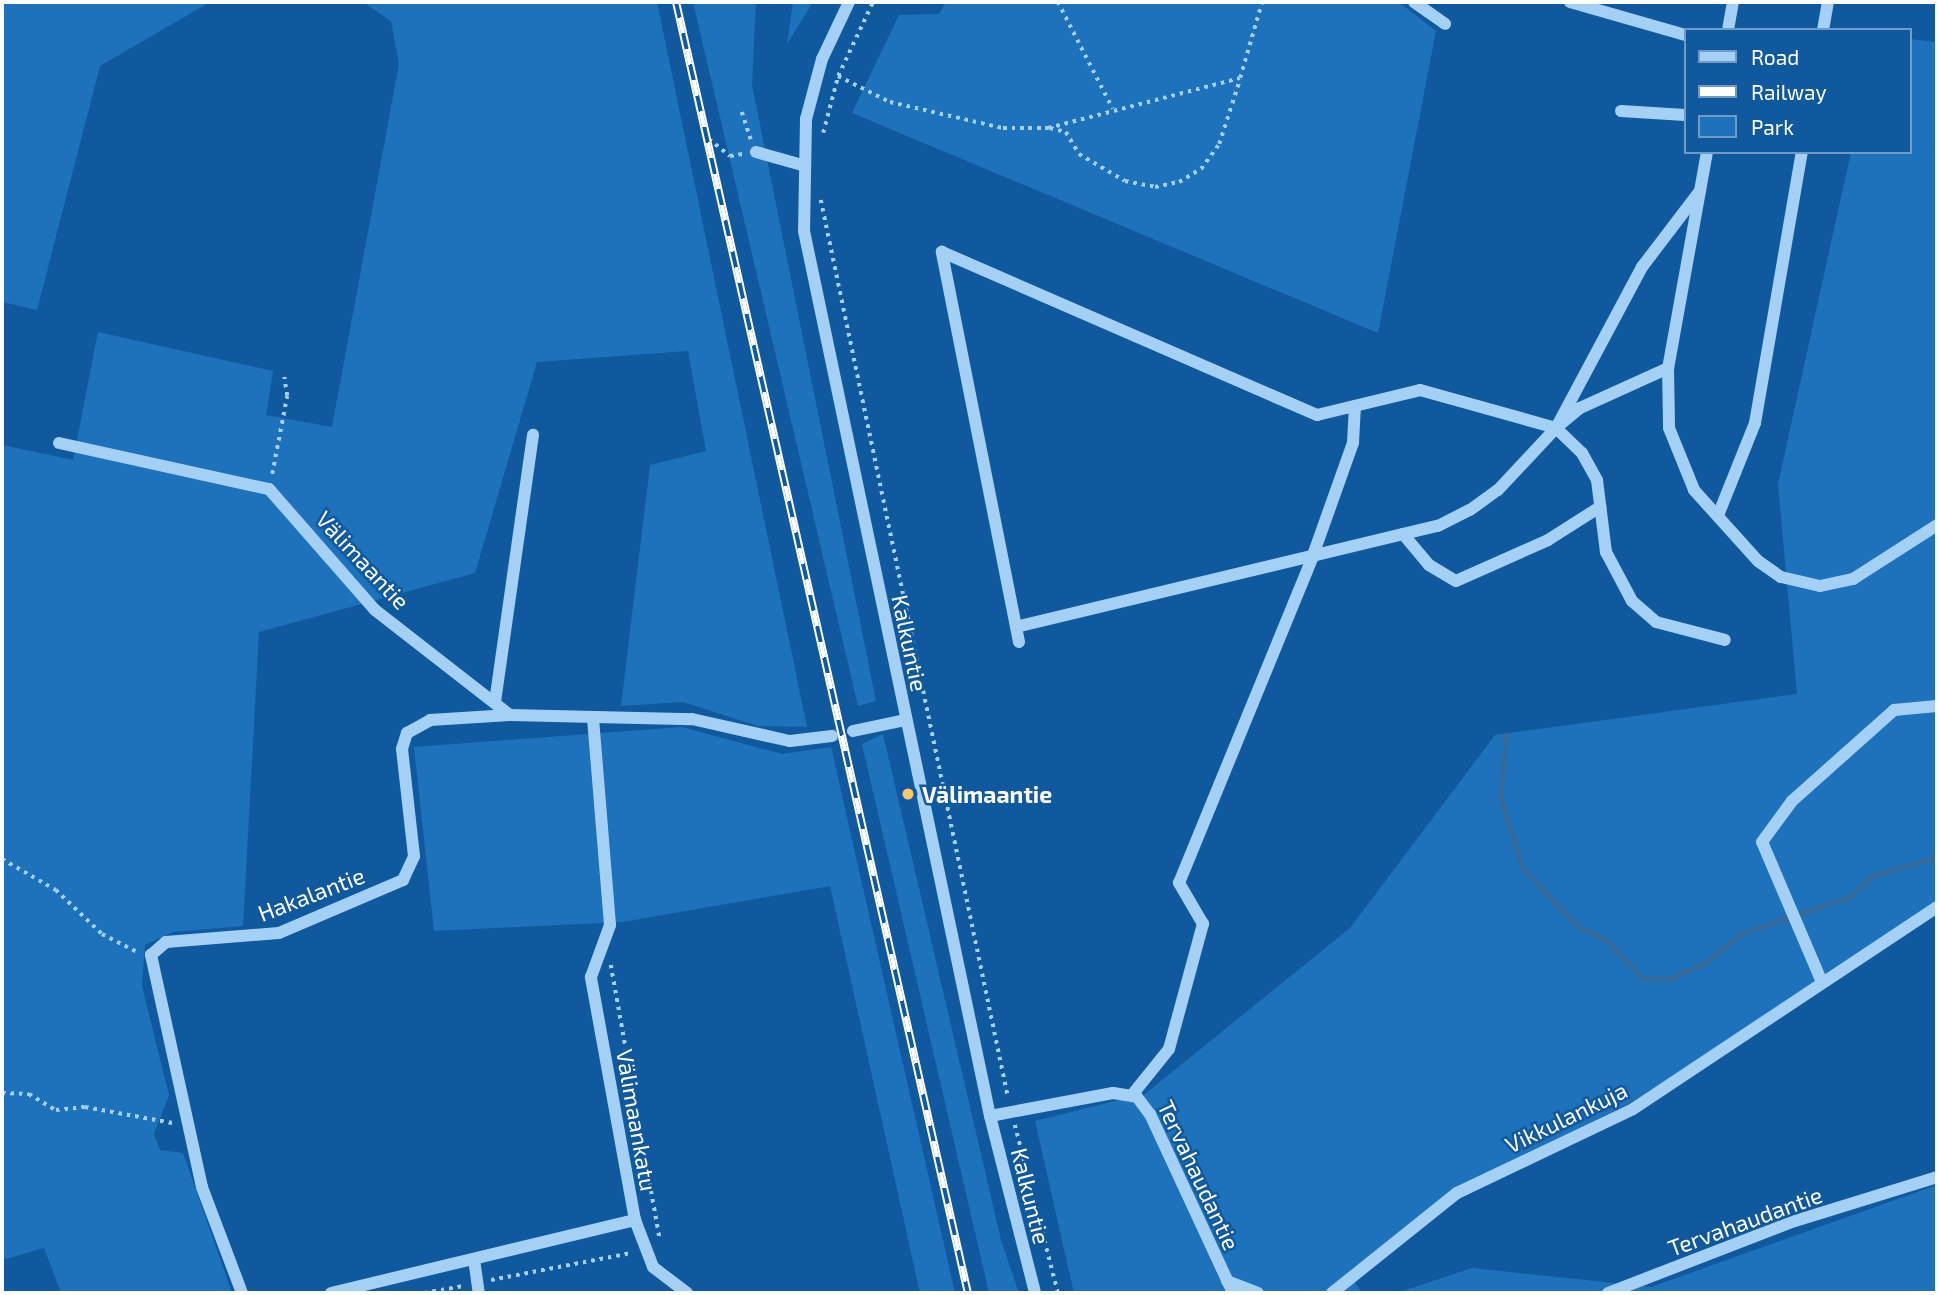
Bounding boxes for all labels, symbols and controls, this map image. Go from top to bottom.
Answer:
legend [1684,28,1911,154]
text: Road [1751,44,1799,69]
text: Railway [1751,79,1827,104]
text: Park [1751,114,1794,139]
street label: Välimaantie [311,505,415,615]
street label: Kalkuntie [886,592,934,694]
place label: Välimaantie [922,780,1052,808]
marker: Välimaantie [900,786,916,802]
street label: Hakalantie [254,861,368,927]
street label: Välimaankatu [611,1047,663,1193]
street label: Vikkulankuja [1501,1076,1631,1158]
street label: Tervahaudantie [1152,1096,1246,1254]
street label: Kalkuntie [1006,1145,1056,1247]
street label: Tervahaudantie [1664,1180,1826,1262]

